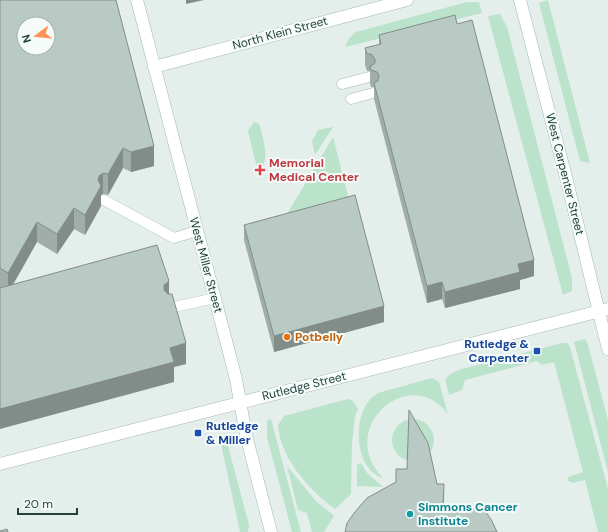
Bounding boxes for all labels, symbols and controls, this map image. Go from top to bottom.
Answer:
street label: North Klein Street [231,13,330,53]
north arrow [16,16,56,56]
text: N [19,33,34,45]
street label: West Carpenter Street [542,111,588,237]
place label: Memorial Medical Center [269,155,359,185]
marker: Memorial Medical Center [254,164,266,176]
street label: West Miller Street [186,215,227,315]
place label: Potbelly [295,329,344,345]
marker: Potbelly [282,332,292,342]
place label: Rutledge & Carpenter [464,336,530,366]
marker: Rutledge & Carpenter [532,346,542,356]
street label: Rutledge Street [260,368,348,404]
place label: Rutledge & Miller [206,418,259,448]
marker: Rutledge & Miller [193,428,203,438]
scale bar [18,490,77,516]
text: 20 m [24,496,53,512]
place label: Simmons Cancer Institute [418,499,518,529]
marker: Simmons Cancer Institute [405,509,415,519]

